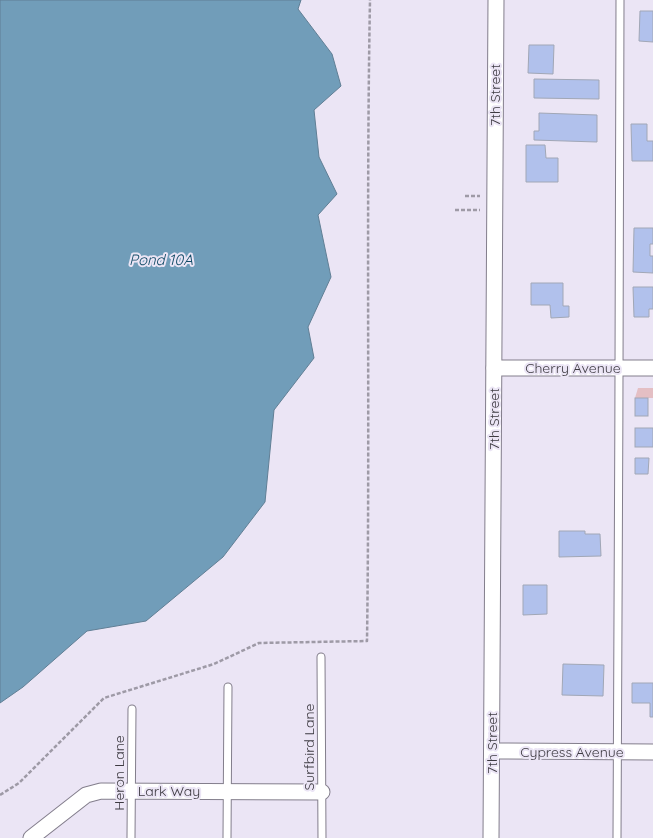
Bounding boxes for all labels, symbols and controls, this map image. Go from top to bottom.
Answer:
street label: 7th Street [486,64,504,126]
water label: Pond 10A [129,250,193,269]
street label: Cherry Avenue [525,359,621,377]
street label: 7th Street [485,388,503,450]
street label: Surfbird Lane [300,703,318,791]
street label: 7th Street [483,712,501,774]
street label: Heron Lane [110,735,128,811]
street label: Cypress Avenue [520,743,624,761]
street label: Lark Way [138,782,200,800]

